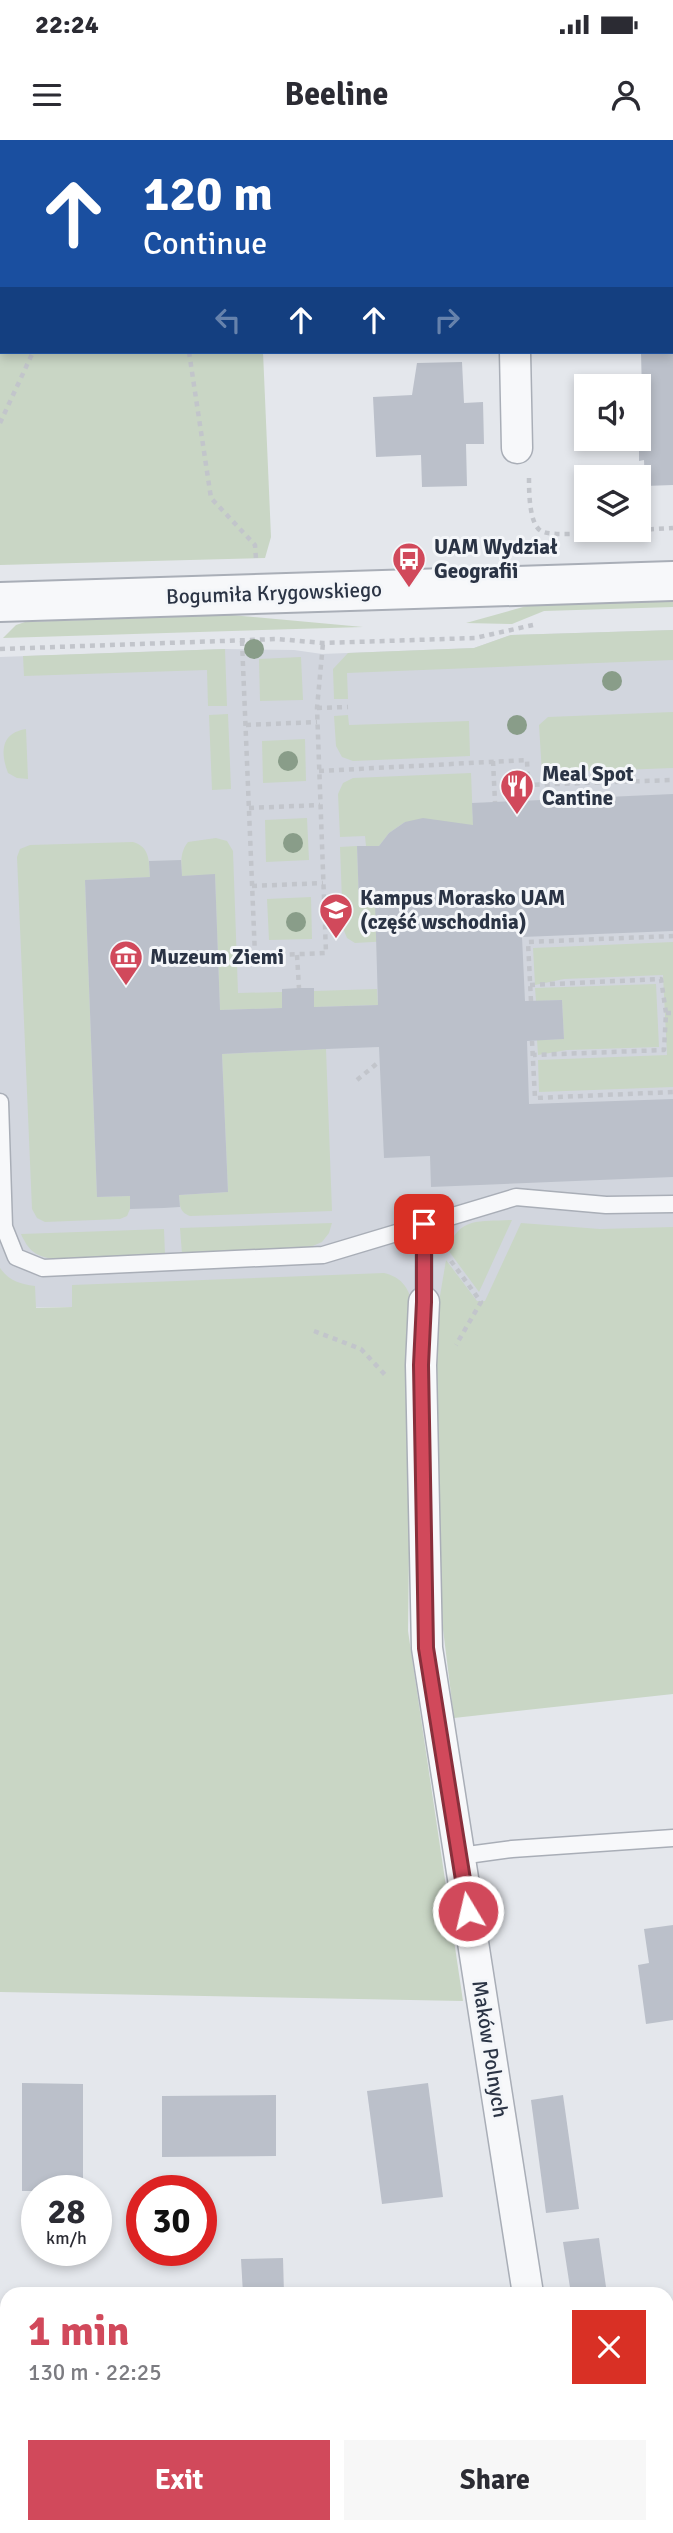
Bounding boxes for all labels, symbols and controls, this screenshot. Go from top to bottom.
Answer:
text: 22:24 [35,9,99,41]
text: Beeline [285,75,388,114]
icon: menu [28,76,66,114]
icon: person [607,76,645,114]
text: 120 m [143,164,273,224]
icon: ahead [28,168,119,259]
text: Continue [143,224,267,263]
icon: left [209,301,247,339]
icon: ahead [282,301,320,339]
icon: ahead [355,301,393,339]
icon: right [428,301,466,339]
map controls [574,374,651,542]
button: sound [574,374,651,451]
button: layers [574,465,651,542]
place label: UAM Wydział Geografii [434,534,558,584]
bus stop icon: UAM Wydział Geografii [390,540,428,589]
street label: Bogumiła Krygowskiego [166,576,382,610]
place label: Meal Spot Cantine [542,761,634,811]
restaurant icon: Meal Spot Cantine [498,767,536,816]
place label: Kampus Morasko UAM (część wschodnia) [360,885,565,935]
school or university icon: Kampus Morasko UAM (część wschodnia) [317,891,355,940]
museum icon: Muzeum Ziemi [107,938,145,987]
place label: Muzeum Ziemi [150,944,284,970]
pin [394,1194,454,1254]
icon: arrive [405,1205,443,1243]
position arrow [431,1874,505,1948]
street label: Maków Polnych [466,1978,514,2120]
speed limit sign: 30 [126,2175,217,2266]
text: 28 [48,2190,85,2233]
text: km/h [46,2227,87,2249]
text: 1 min [28,2306,129,2357]
button: close [572,2310,646,2384]
text: 130 m · 22:25 [28,2358,162,2387]
button: Exit [28,2440,330,2520]
button: Share [344,2440,646,2520]

